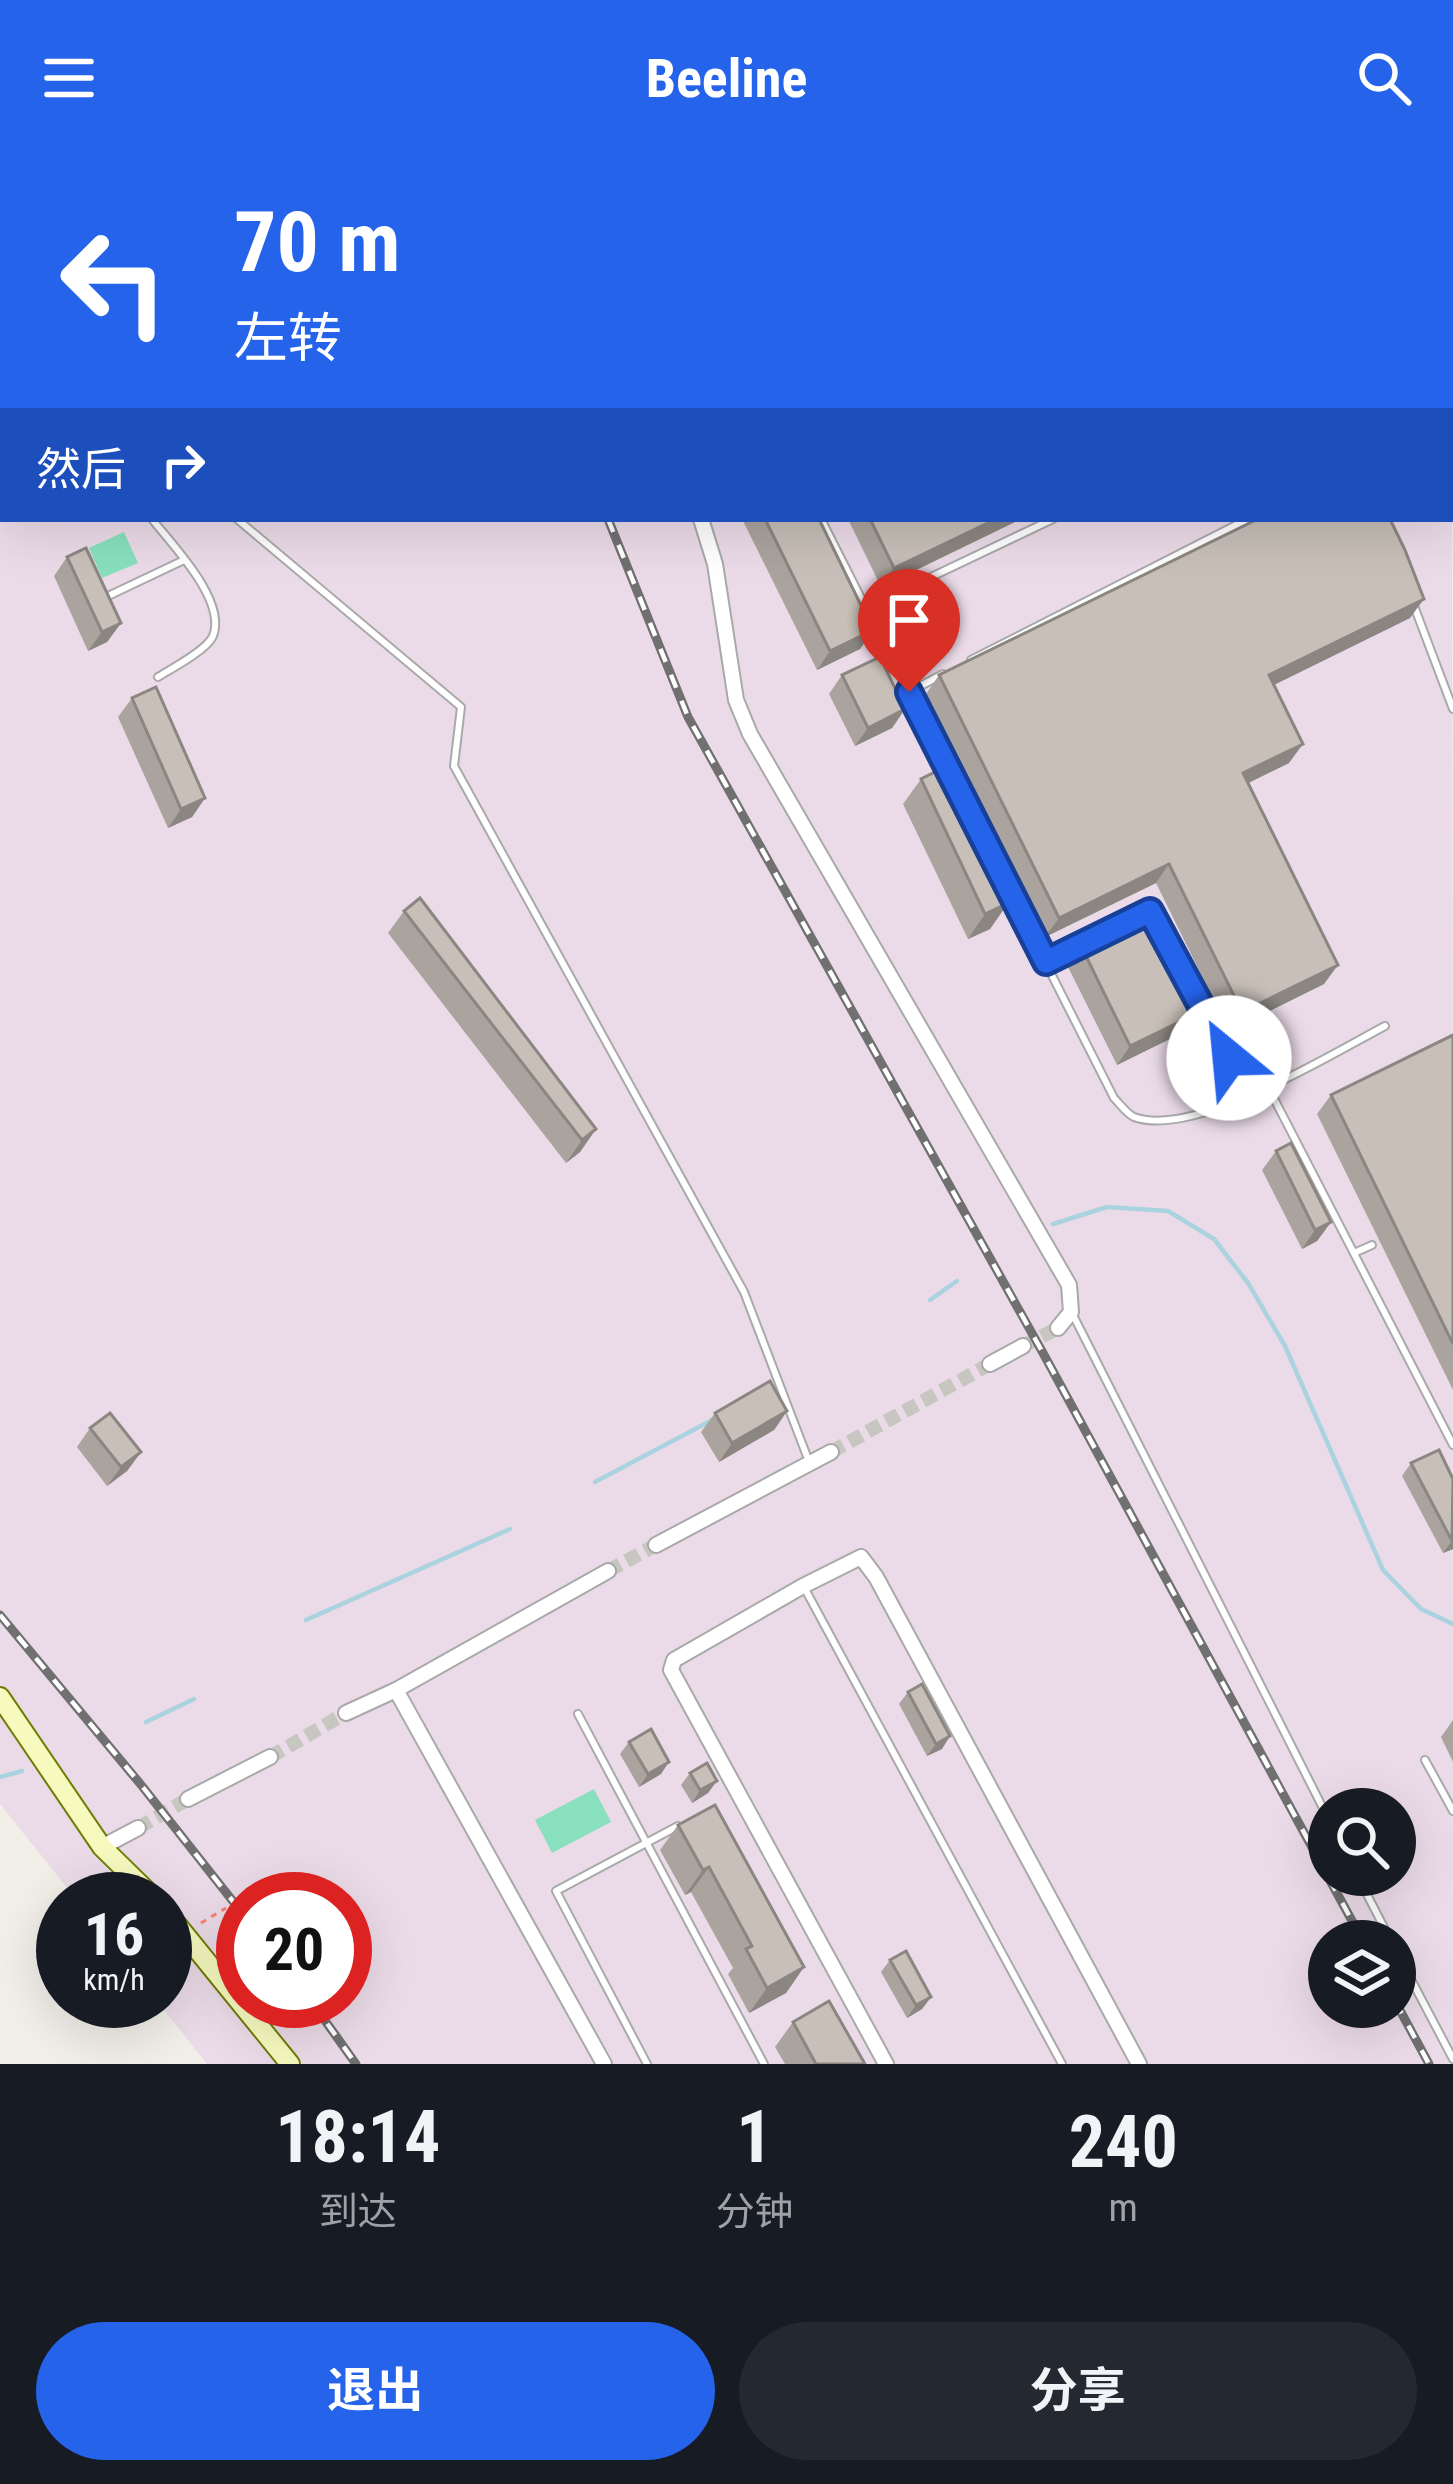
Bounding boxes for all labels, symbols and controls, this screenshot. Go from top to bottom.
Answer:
icon: menu [36,45,102,111]
icon: search [1351,45,1417,111]
text: Beeline [646,47,807,110]
text: 70 m [234,193,401,292]
icon: left [36,204,192,360]
text: 左转 [234,307,342,370]
icon: right [150,432,216,498]
text: 然后 [36,443,126,496]
pin [858,569,960,692]
icon: arrive [876,587,942,653]
position arrow [1166,995,1292,1121]
map controls [1308,1788,1416,2028]
button: search [1308,1788,1416,1896]
speed limit sign: 20 [216,1872,372,2028]
text: 16 [84,1899,144,1970]
button: layers [1308,1920,1416,2028]
text: km/h [83,1962,145,1997]
text: 18:14 [275,2095,440,2180]
text: 1 [736,2095,773,2180]
text: 240 [1069,2100,1178,2185]
text: m [1109,2185,1138,2231]
text: 到达 [319,2189,397,2235]
text: 分钟 [716,2189,794,2235]
button: 退出 [36,2322,715,2460]
button: 分享 [739,2322,1417,2460]

